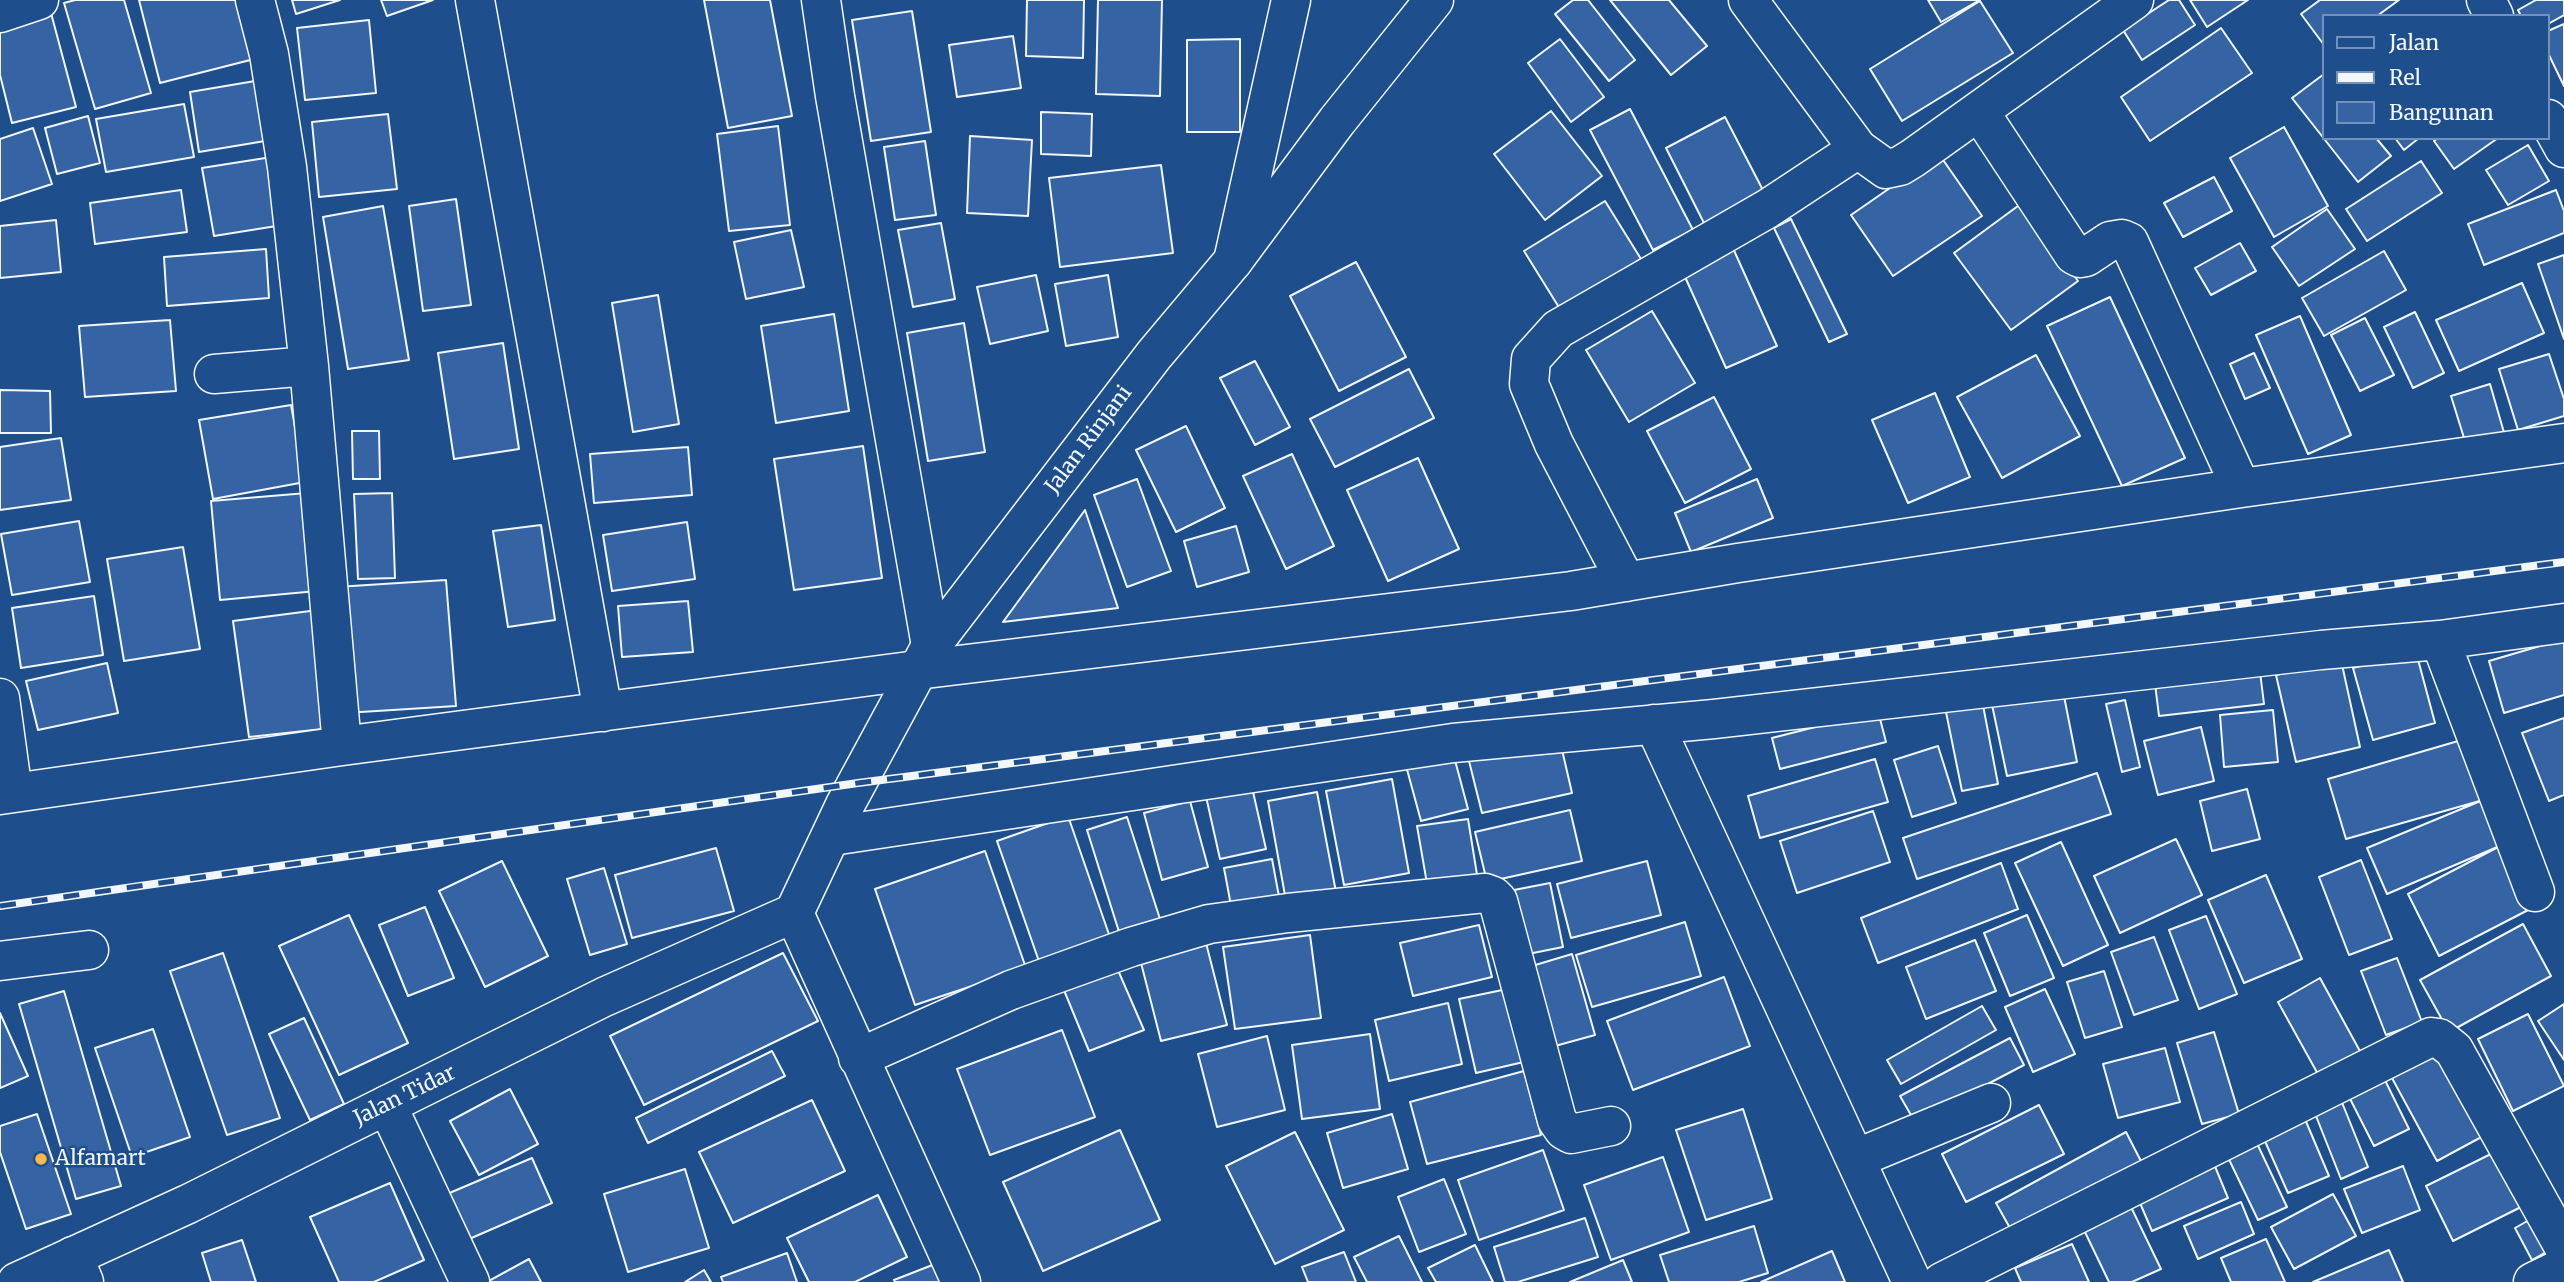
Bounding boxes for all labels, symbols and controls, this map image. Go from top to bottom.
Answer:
legend [2322,14,2550,140]
text: Jalan [2389,29,2439,56]
text: Rel [2389,64,2421,91]
text: Bangunan [2389,99,2494,126]
street label: Jalan Rinjani [1040,381,1138,499]
street label: Jalan Tidar [350,1061,460,1131]
place label: Alfamart [55,1146,146,1172]
marker: Alfamart [33,1151,49,1167]

